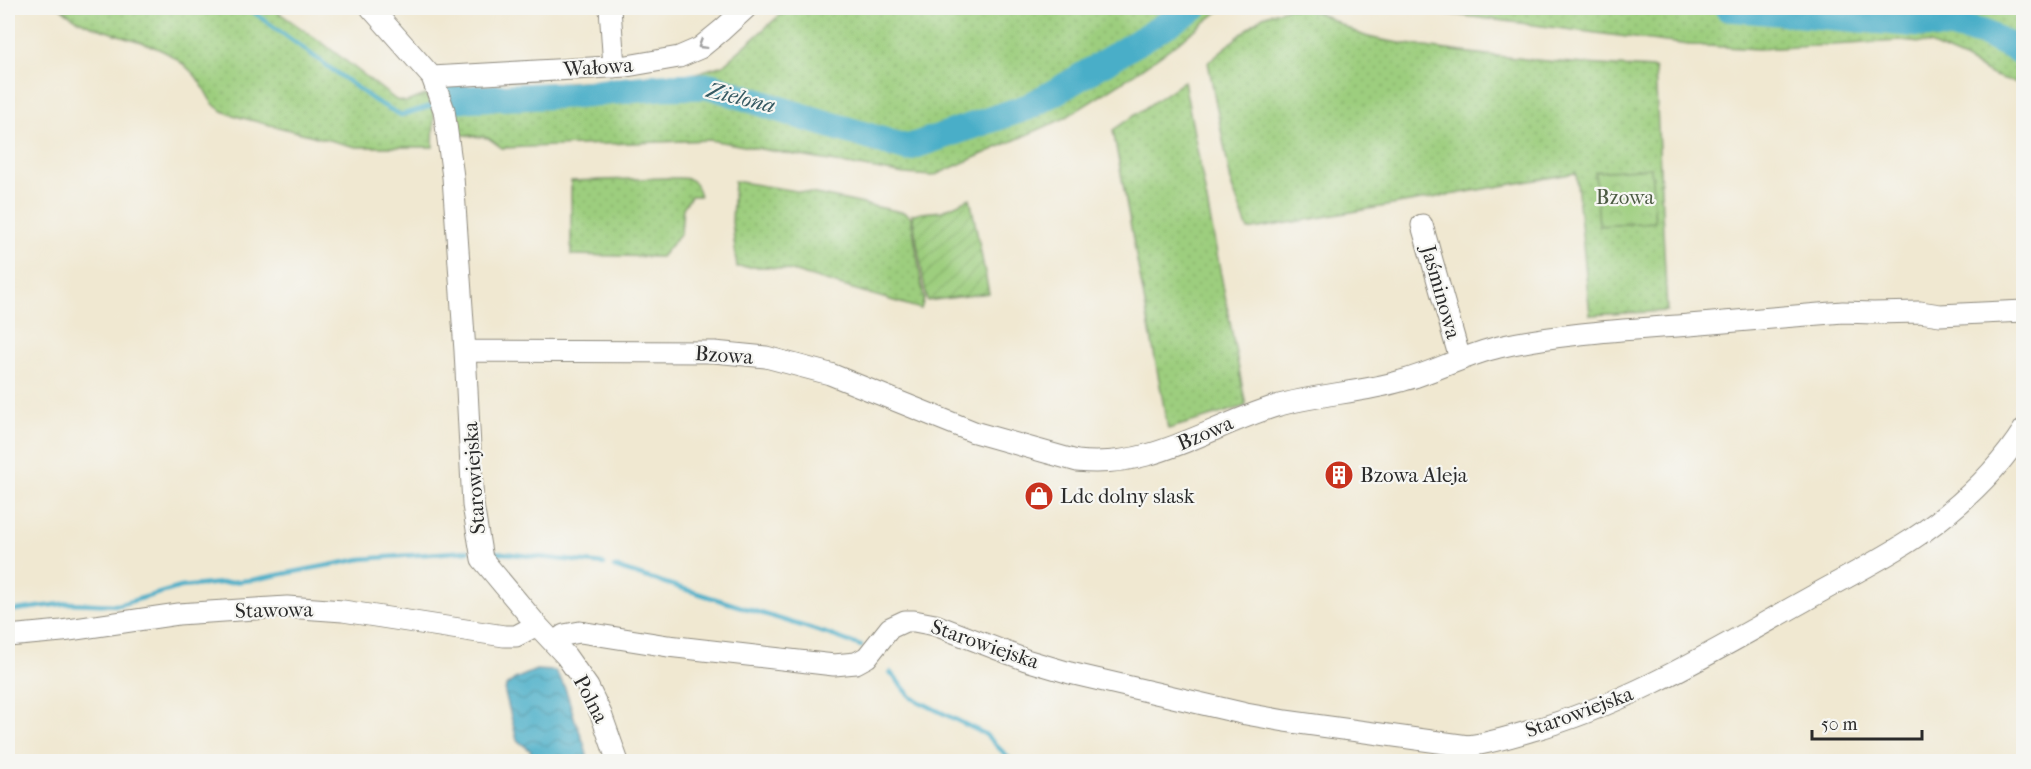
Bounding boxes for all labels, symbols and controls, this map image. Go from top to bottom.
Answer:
one-way arrow [698,38,708,50]
street label: Wałowa [561,53,634,81]
water label: Zielona [702,77,778,119]
park label: Bzowa [1596,185,1654,209]
street label: Jaśminowa [1416,241,1466,342]
street label: Bzowa [694,341,754,369]
street label: Bzowa [1173,410,1237,455]
street label: Starowiejska [458,421,490,535]
building icon: Bzowa Aleja [1323,459,1355,491]
place label: Bzowa Aleja [1360,463,1468,487]
shop icon: Ldc dolny slask [1023,480,1055,512]
place label: Ldc dolny slask [1060,484,1195,508]
street label: Stawowa [235,597,314,623]
street label: Starowiejska [928,614,1042,674]
street label: Polna [569,671,614,727]
street label: Starowiejska [1522,681,1636,743]
scale bar [1812,703,1922,741]
text: 50 m [1821,714,1858,735]

